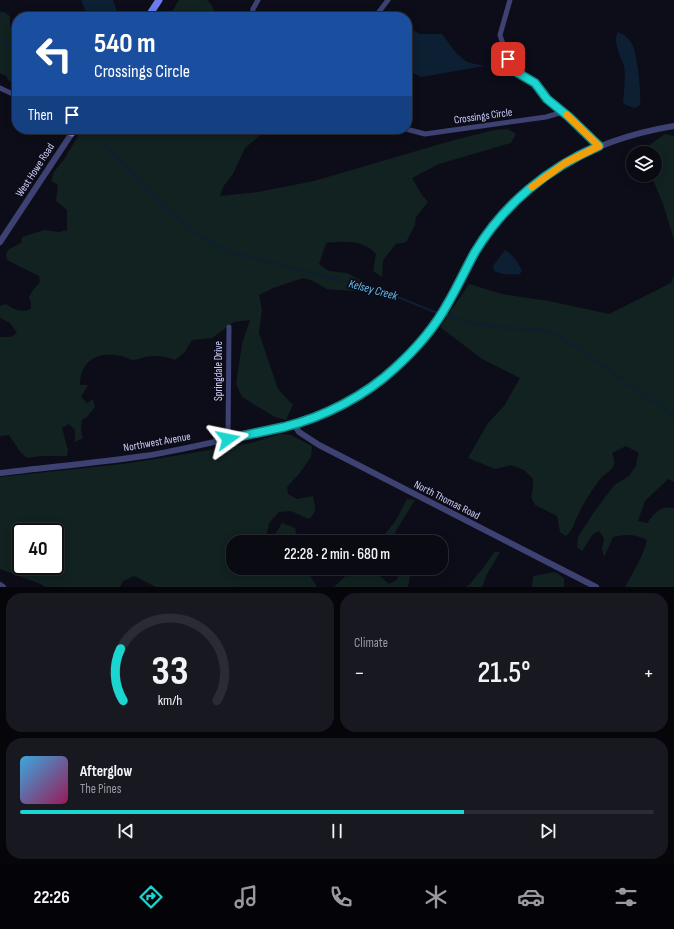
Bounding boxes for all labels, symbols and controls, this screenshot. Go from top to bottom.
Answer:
text: 540 m [94,27,156,60]
icon: left [28,28,80,80]
pin [491,42,525,76]
icon: arrive [497,48,519,70]
text: Crossings Circle [94,61,190,82]
icon: arrive [61,104,83,126]
street label: Crossings Circle [453,105,513,127]
text: Then [28,106,53,125]
street label: West Howe Road [13,140,57,199]
map controls [626,146,662,182]
button: layers [626,146,662,182]
water label: Kelsey Creek [347,276,400,304]
street label: Springdale Drive [212,341,225,401]
position arrow [207,418,249,460]
street label: Northwest Avenue [122,430,192,454]
street label: North Thomas Road [412,478,482,522]
speed limit sign: 40 [12,523,64,575]
text: 22:28 · 2 min · 680 m [284,545,390,564]
text: Climate [354,635,388,651]
text: 33 [151,646,189,695]
text: 21.5° [477,655,531,691]
text: − [354,660,365,687]
text: + [643,660,654,687]
text: km/h [158,691,182,708]
text: Afterglow [80,762,132,781]
text: The Pines [80,781,121,797]
icon: previous [115,820,137,842]
icon: pause [326,820,348,842]
icon: next [537,820,559,842]
icon: directions [137,883,165,911]
icon: music [232,883,260,911]
icon: phone [327,883,355,911]
icon: climate [422,883,450,911]
icon: car [517,883,545,911]
icon: filters [612,883,640,911]
text: 22:26 [34,887,70,908]

